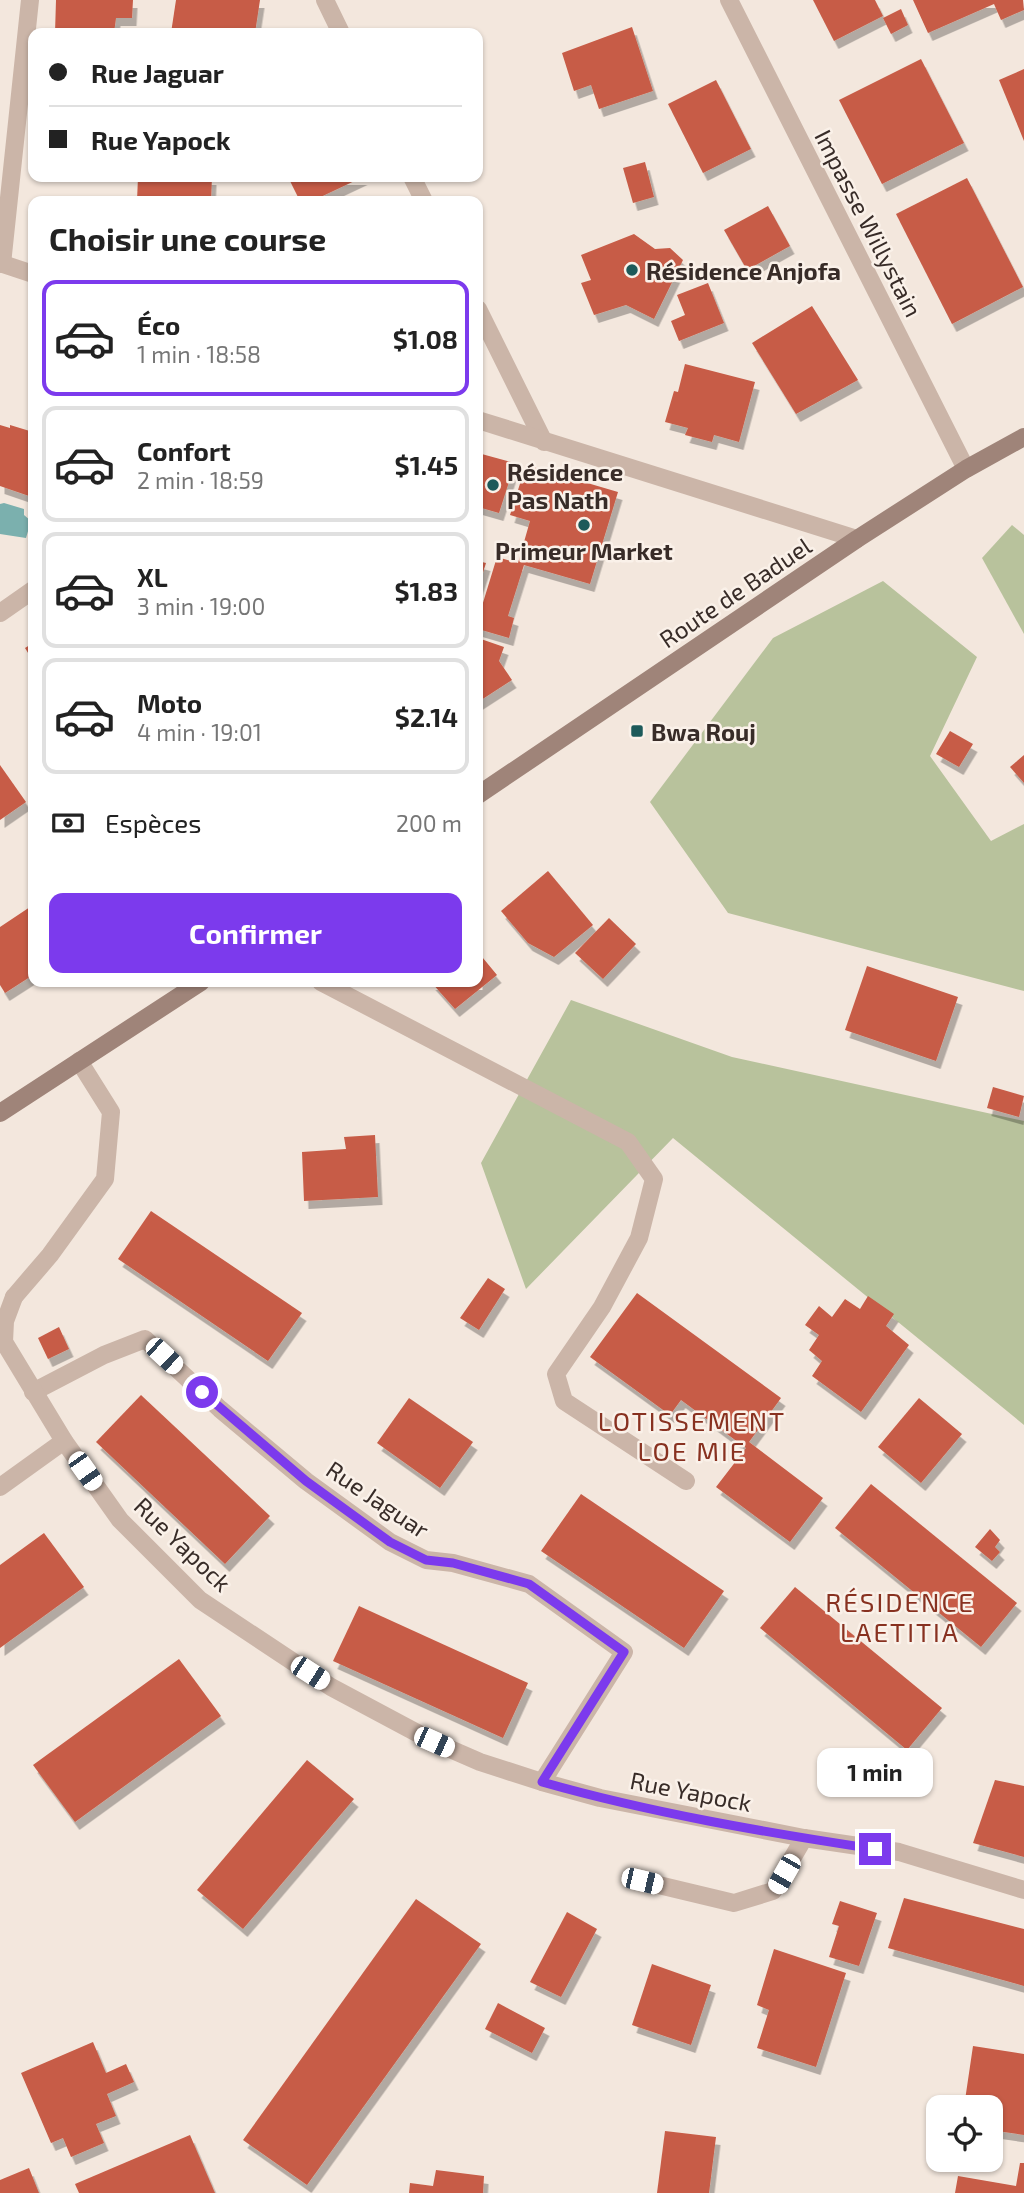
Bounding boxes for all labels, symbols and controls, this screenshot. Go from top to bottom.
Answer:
text: Rue Jaguar [91,57,224,88]
text: Rue Yapock [91,124,231,155]
street label: Impasse Willystain [809,125,929,321]
text: Choisir une course [49,219,326,257]
place label: Résidence Anjofa [646,256,841,285]
marker: Résidence Anjofa [624,262,640,278]
icon: car [53,307,116,370]
text: Éco [137,309,180,340]
text: $1.08 [393,323,458,354]
text: 1 min · 18:58 [137,340,261,368]
icon: car [53,433,116,496]
text: Confort [137,435,231,466]
text: $1.45 [395,449,458,480]
place label: Résidence Pas Nath [507,457,623,514]
text: 2 min · 18:59 [137,466,264,494]
marker: Résidence Pas Nath [485,477,501,493]
marker: Primeur Market [576,517,592,533]
street label: Route de Baduel [654,531,816,653]
place label: Primeur Market [495,536,673,565]
icon: car [53,559,116,622]
text: XL [137,561,168,592]
text: $1.83 [394,575,458,606]
text: 3 min · 19:00 [137,592,265,620]
icon: car [53,685,116,748]
text: Moto [137,687,202,718]
text: $2.14 [395,701,458,732]
place label: Bwa Rouj [651,717,756,746]
text: 4 min · 19:01 [137,718,262,746]
marker: Bwa Rouj [629,723,645,739]
icon: cash [49,804,87,842]
text: Espèces [105,807,202,838]
text: 200 m [396,809,462,837]
button: Confirmer [49,893,462,973]
car [142,1334,187,1378]
route start [186,1376,218,1408]
district label: LOTISSEMENT LOE MIE [598,1405,786,1466]
car [65,1448,106,1494]
street label: Rue Jaguar [321,1454,435,1544]
street label: Rue Yapock [129,1491,237,1597]
district label: RÉSIDENCE LAETITIA [825,1586,975,1647]
car [287,1653,334,1693]
car [411,1724,458,1760]
callout: 1 min [817,1748,933,1797]
text: 1 min [847,1758,903,1786]
street label: Rue Yapock [628,1765,754,1817]
route end [859,1833,891,1865]
car [765,1851,804,1897]
car [620,1866,665,1896]
map controls [926,2095,1003,2172]
button: locate [926,2095,1003,2172]

